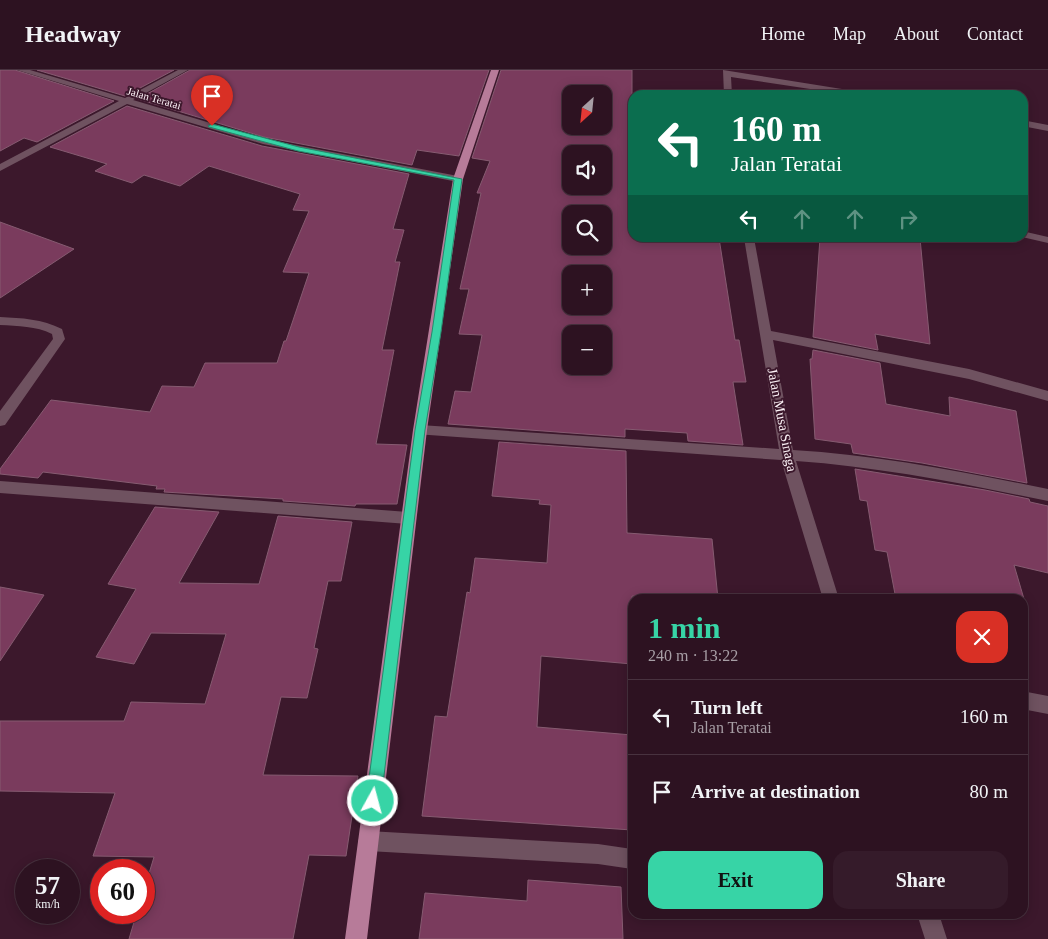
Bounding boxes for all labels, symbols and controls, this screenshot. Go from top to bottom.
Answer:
text: Headway [25,21,121,47]
text: Home [761,24,805,44]
text: Map [833,24,866,44]
text: About [894,24,939,44]
text: Contact [967,24,1023,44]
pin [191,75,233,126]
icon: arrive [198,82,226,110]
street label: Jalan Teratai [126,85,182,111]
north arrow [562,85,612,135]
map controls [562,85,612,375]
icon: left [648,110,713,175]
text: 160 m [731,110,821,149]
button: sound [562,145,612,195]
text: Jalan Teratai [731,151,842,176]
button: search [562,205,612,255]
icon: left [735,205,763,233]
icon: ahead [788,205,816,233]
icon: ahead [841,205,869,233]
icon: right [894,205,922,233]
button: + [562,265,612,315]
button: − [562,325,612,375]
street label: Jalan Musa Sinaga [765,367,800,474]
text: 1 min [648,611,721,644]
button: close [956,611,1008,663]
text: 240 m · 13:22 [648,647,738,664]
text: Turn left [691,697,763,718]
icon: left [648,703,676,731]
text: 160 m [960,706,1008,727]
text: Jalan Teratai [691,719,772,736]
position arrow [346,774,398,826]
icon: arrive [648,778,676,806]
text: Arrive at destination [691,781,860,802]
text: 80 m [969,781,1008,802]
button: Exit [648,851,823,909]
button: Share [833,851,1008,909]
speed limit sign: 60 [90,859,155,924]
text: 57 [35,872,60,899]
text: km/h [35,897,60,911]

